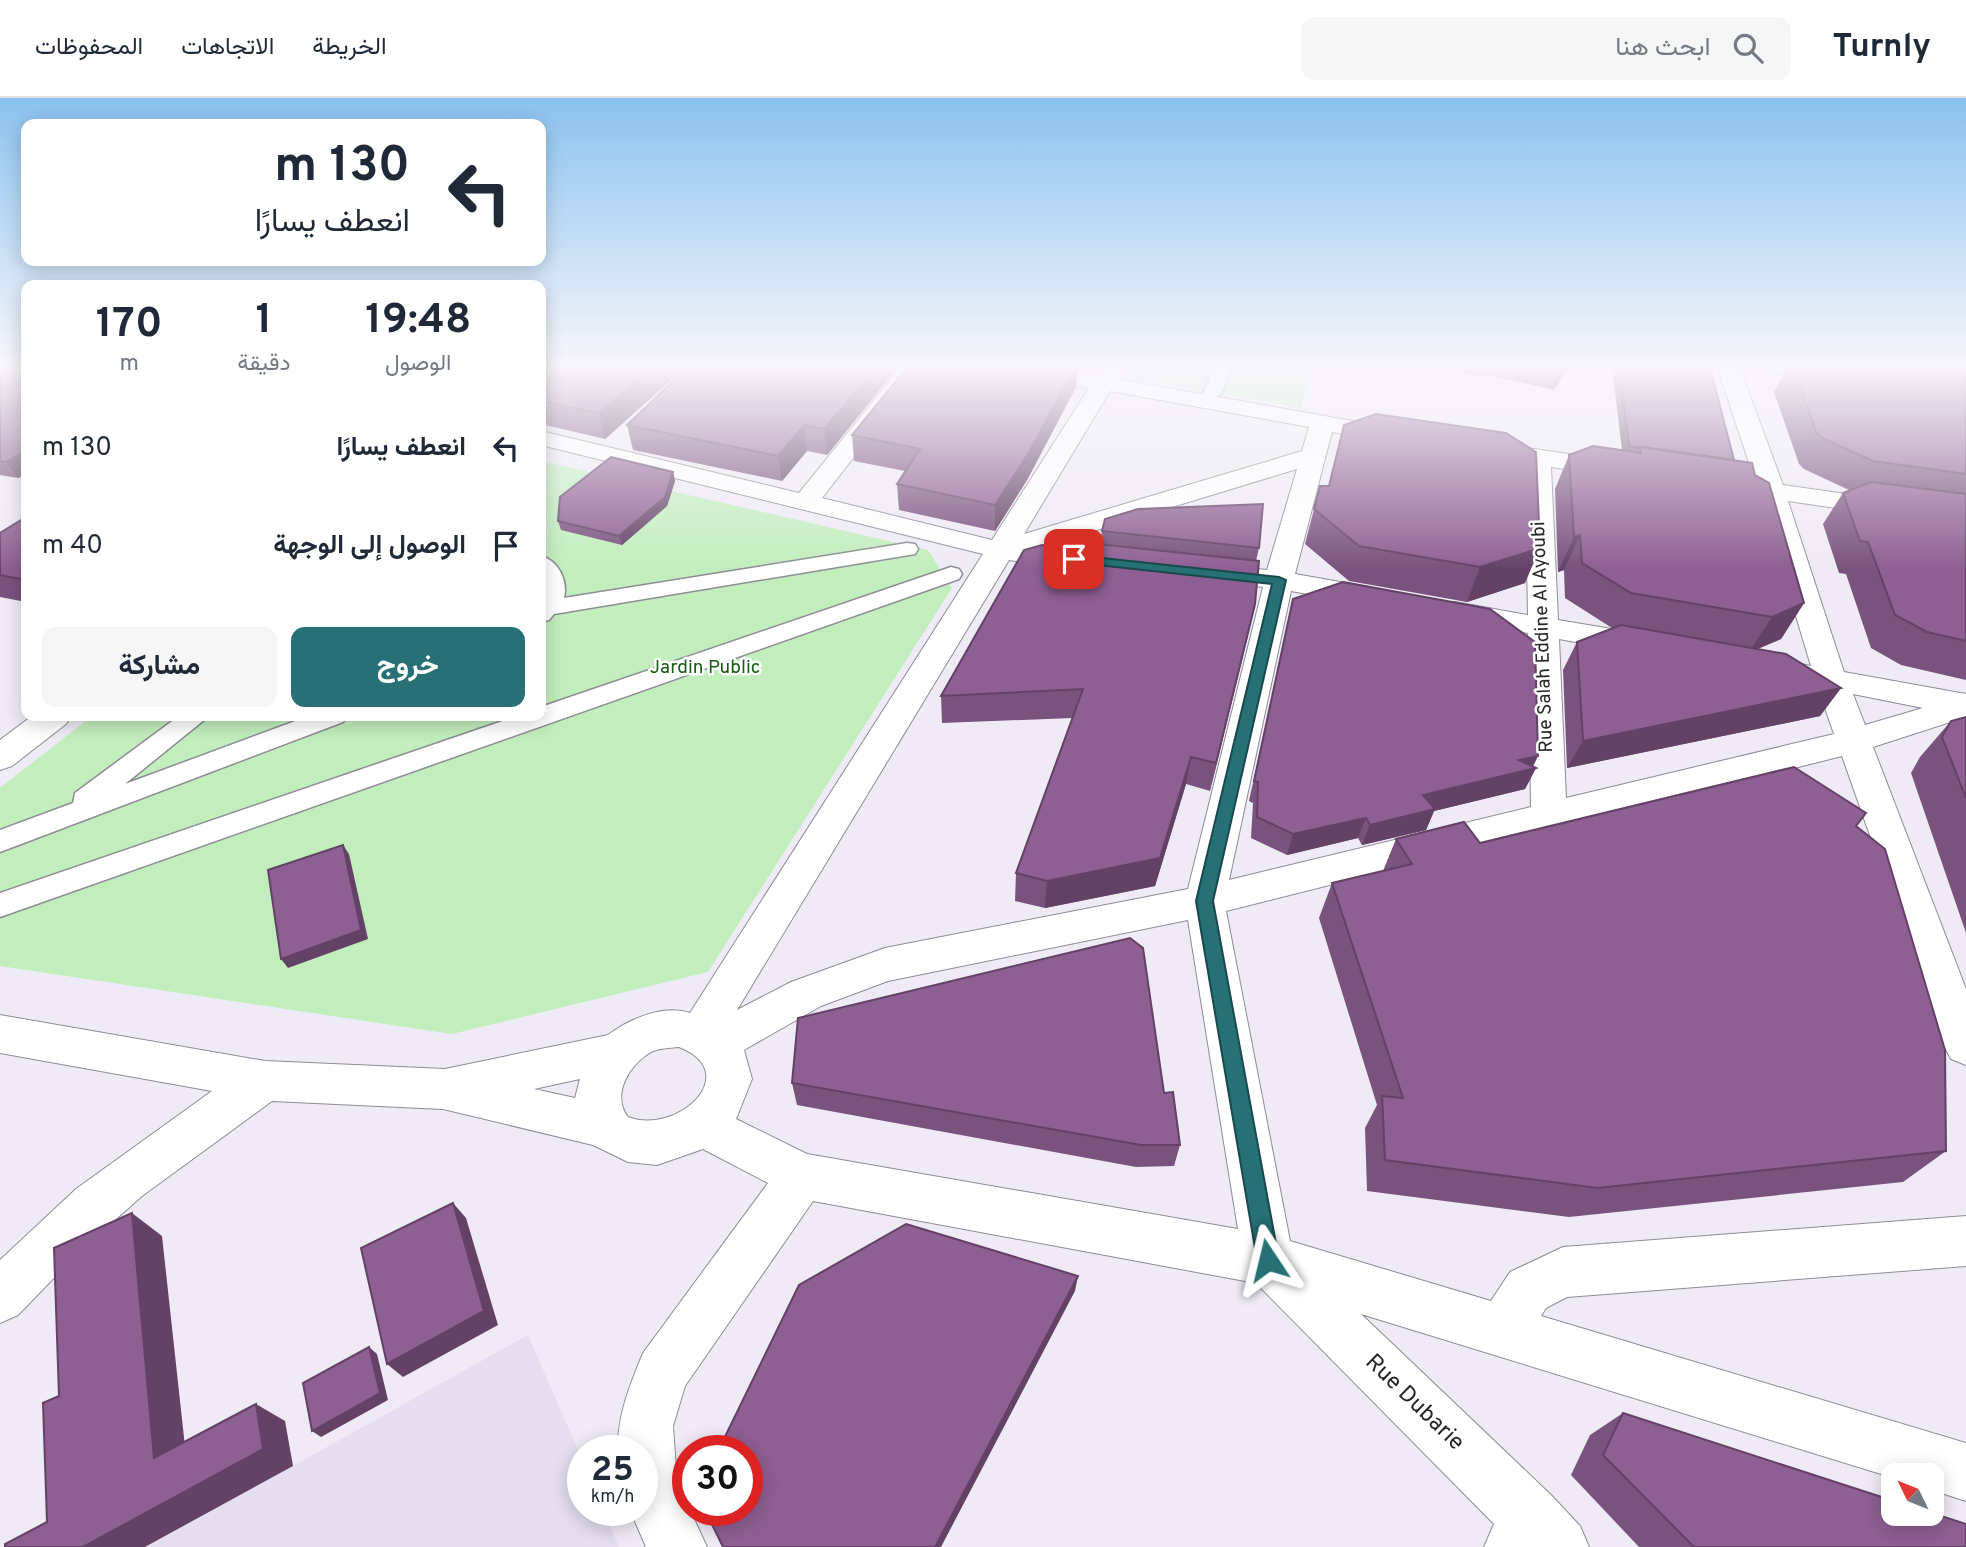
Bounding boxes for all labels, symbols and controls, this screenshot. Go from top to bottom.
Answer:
search box [1301,17,1791,80]
text: Turnly [1833,27,1931,69]
icon: search [1729,29,1767,67]
text: ابحث هنا [1615,32,1711,65]
text: المحفوظات [35,33,143,63]
text: الاتجاهات [181,33,274,63]
text: الخريطة [312,33,387,63]
text: 130 m [274,137,410,199]
icon: left [434,147,525,238]
text: انعطف يسارًا [255,203,410,243]
text: 1 [255,295,272,348]
text: 19:48 [365,295,471,348]
text: 170 [96,299,163,352]
text: m [119,350,139,379]
text: دقيقة [237,350,290,379]
text: الوصول [385,350,451,379]
icon: left [487,429,525,467]
text: 130 m [42,432,112,465]
text: انعطف يسارًا [336,432,466,465]
street label: Rue Salah Eddine Al Ayoubi [1527,521,1559,753]
icon: arrive [487,527,525,565]
pin [1044,529,1104,589]
text: 40 m [42,530,103,563]
text: الوصول إلى الوجهة [273,530,466,563]
icon: arrive [1055,540,1093,578]
button: مشاركة [42,627,277,707]
button: خروج [291,627,525,707]
park label: Jardin Public [650,656,760,680]
position arrow [1231,1223,1305,1297]
street label: Rue Dubarie [1358,1348,1470,1458]
speed limit sign: 30 [672,1435,763,1526]
text: 25 [591,1449,634,1493]
north arrow [1881,1463,1944,1526]
map controls [1881,1463,1944,1526]
text: km/h [591,1486,634,1509]

